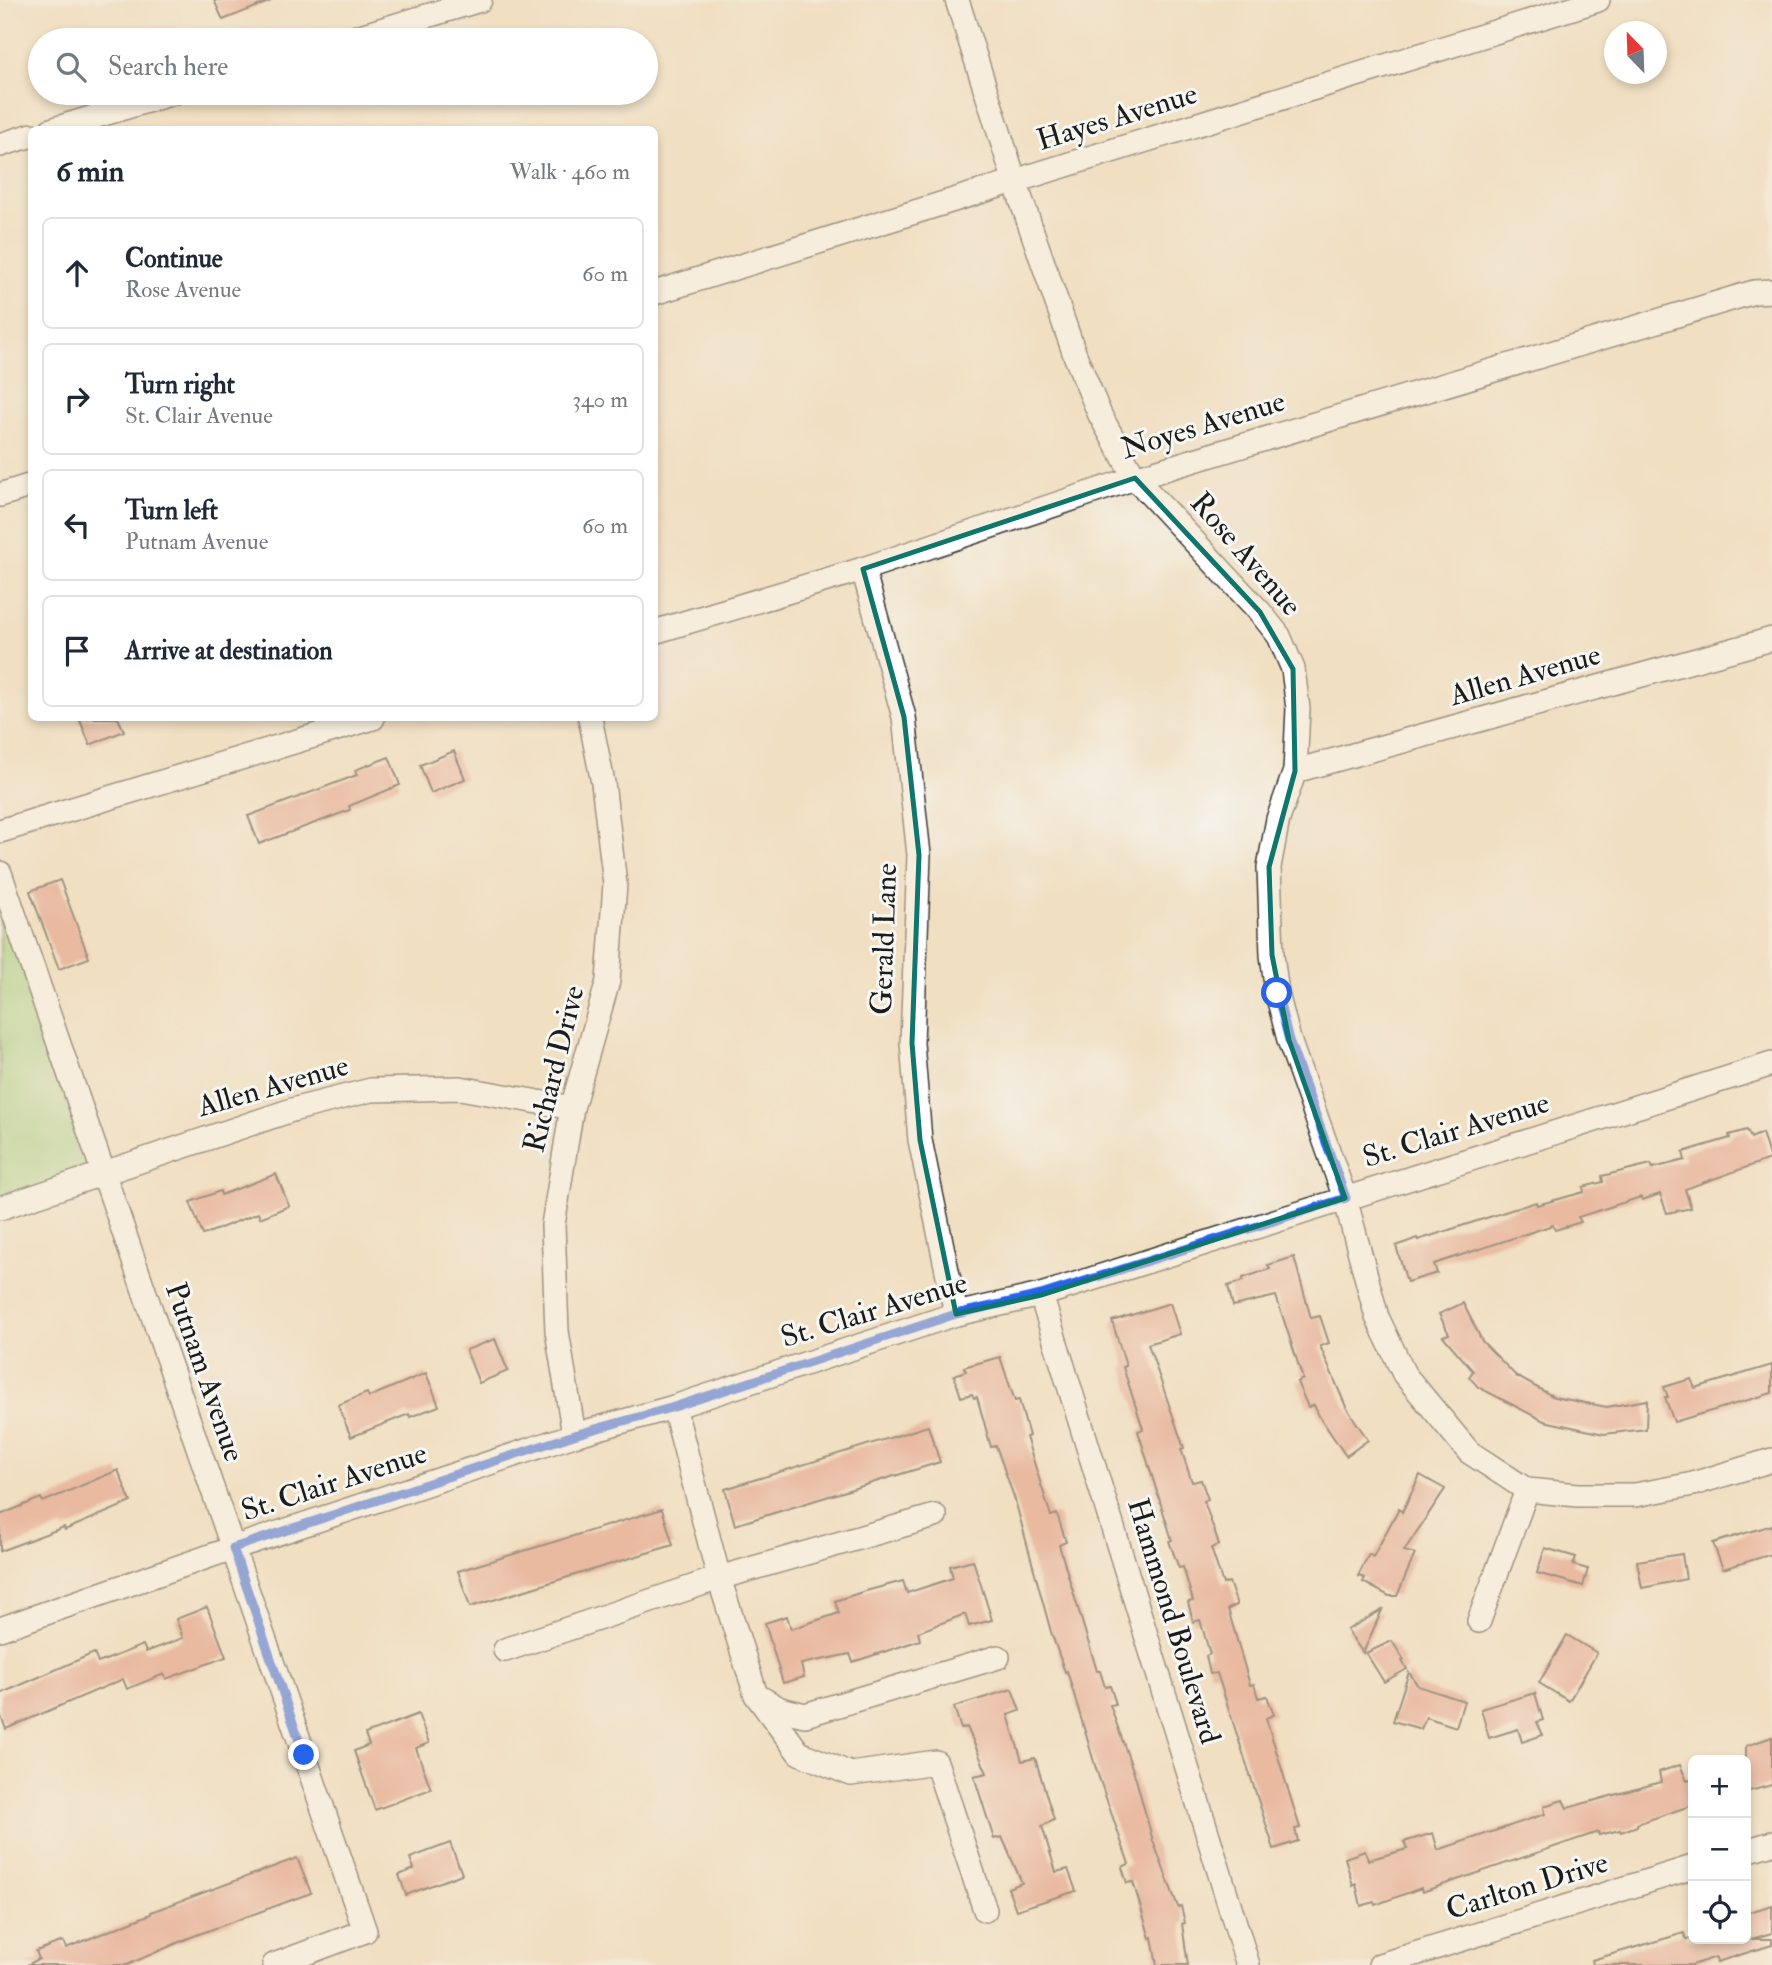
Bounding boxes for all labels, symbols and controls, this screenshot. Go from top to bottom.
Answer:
north arrow [1604,21,1667,84]
search box [28,28,658,105]
icon: search [52,48,90,86]
text: Search here [108,51,228,83]
street label: Hayes Avenue [1032,75,1202,159]
text: 6 min [56,153,124,190]
text: Walk · 460 m [510,157,630,186]
text: Continue [125,243,223,275]
icon: ahead [58,254,96,292]
text: 60 m [582,259,628,288]
text: Rose Avenue [125,275,241,304]
text: Turn right [125,369,235,401]
icon: right [58,380,96,418]
street label: Noyes Avenue [1117,383,1289,467]
text: 340 m [572,385,628,414]
text: St. Clair Avenue [125,401,273,430]
street label: Rose Avenue [1182,485,1310,623]
text: Turn left [125,495,218,527]
icon: left [58,506,96,544]
text: 60 m [582,511,628,540]
text: Putnam Avenue [125,527,268,556]
icon: arrive [58,632,96,670]
text: Arrive at destination [125,635,333,667]
street label: Allen Avenue [1444,636,1605,714]
street label: Gerald Lane [863,862,905,1016]
route start [1261,977,1292,1008]
street label: Richard Drive [515,982,593,1156]
street label: Allen Avenue [192,1047,353,1125]
street label: St. Clair Avenue [1358,1084,1554,1176]
street label: St. Clair Avenue [776,1264,972,1356]
street label: Putnam Avenue [157,1278,253,1466]
street label: St. Clair Avenue [237,1435,431,1529]
street label: Hammond Boulevard [1119,1494,1229,1749]
route end [288,1739,319,1770]
map controls [1688,1755,1751,1944]
button: + [1688,1755,1751,1818]
button: − [1688,1818,1751,1881]
street label: Carlton Drive [1442,1844,1612,1928]
button: locate [1688,1881,1751,1944]

